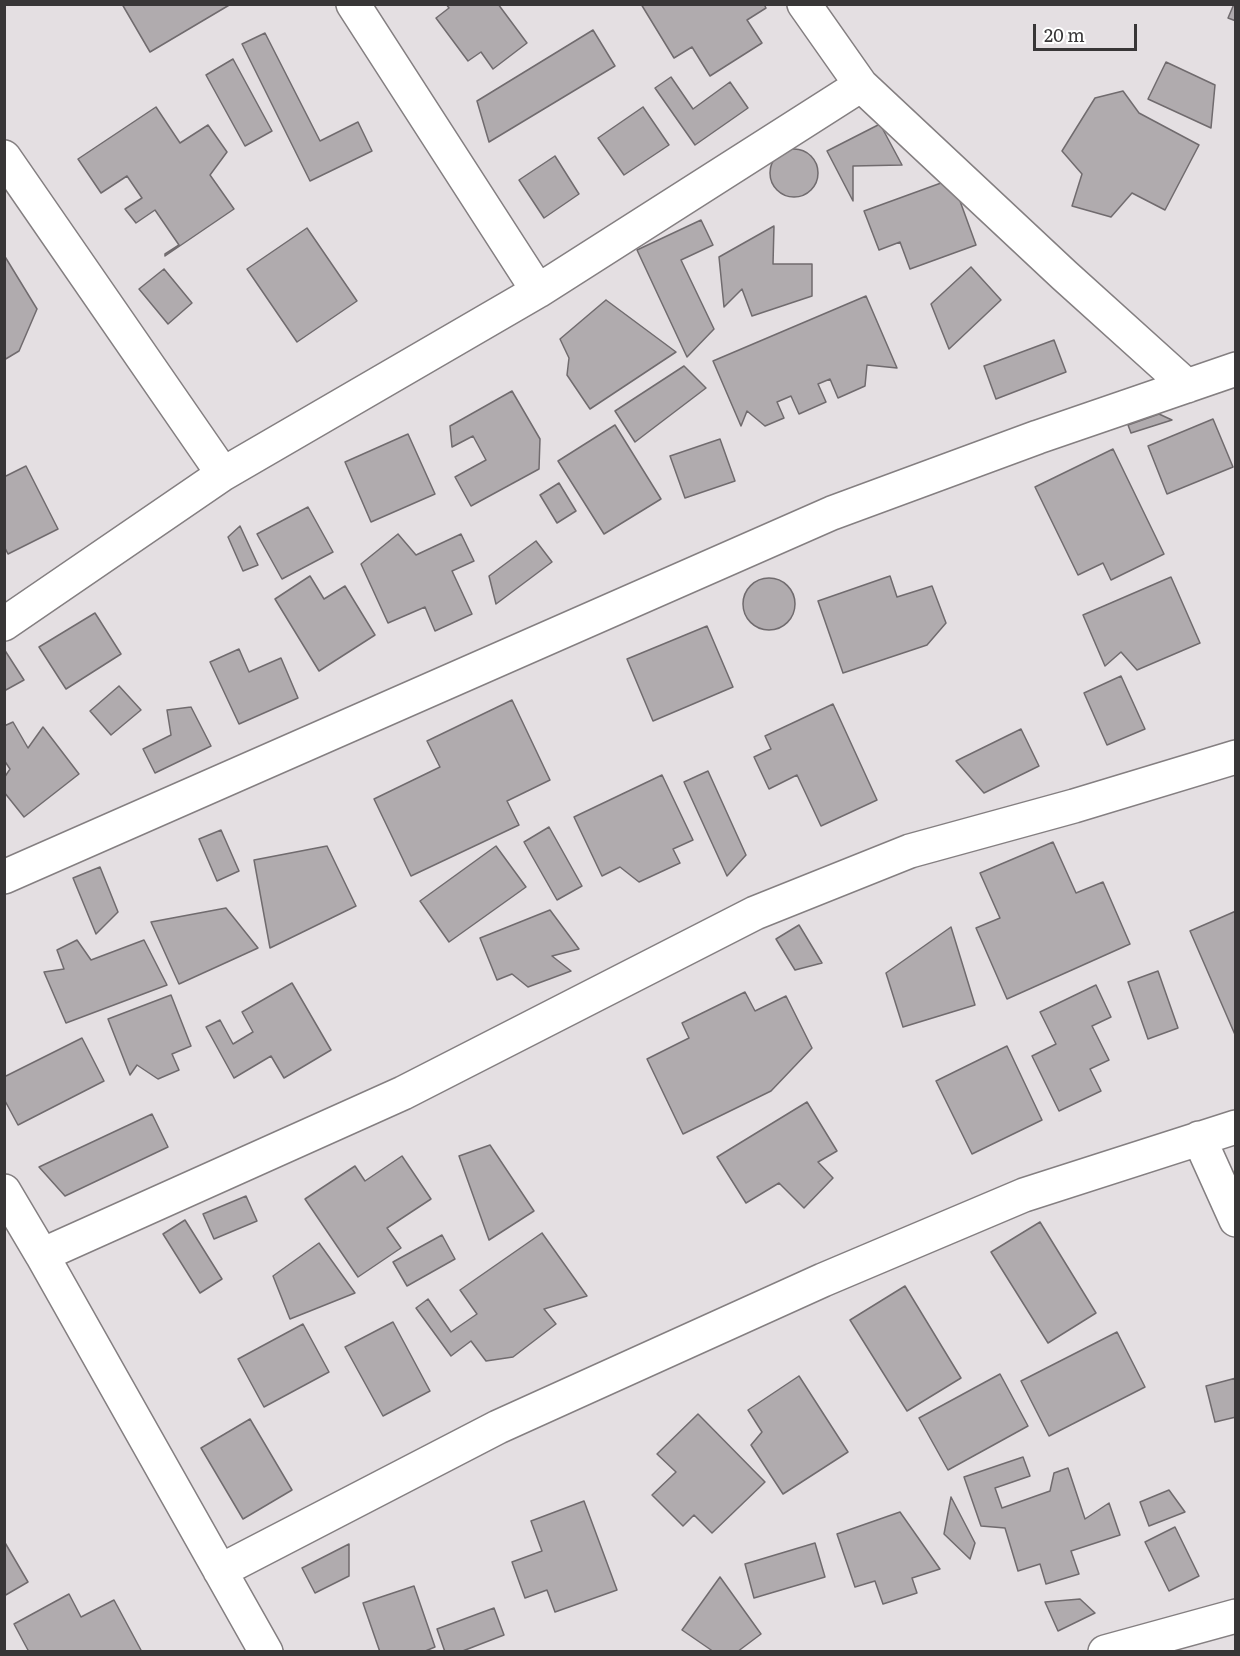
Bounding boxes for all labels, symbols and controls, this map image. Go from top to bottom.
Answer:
scale bar [1036,12,1140,50]
text: 20 m [1044,21,1085,48]

